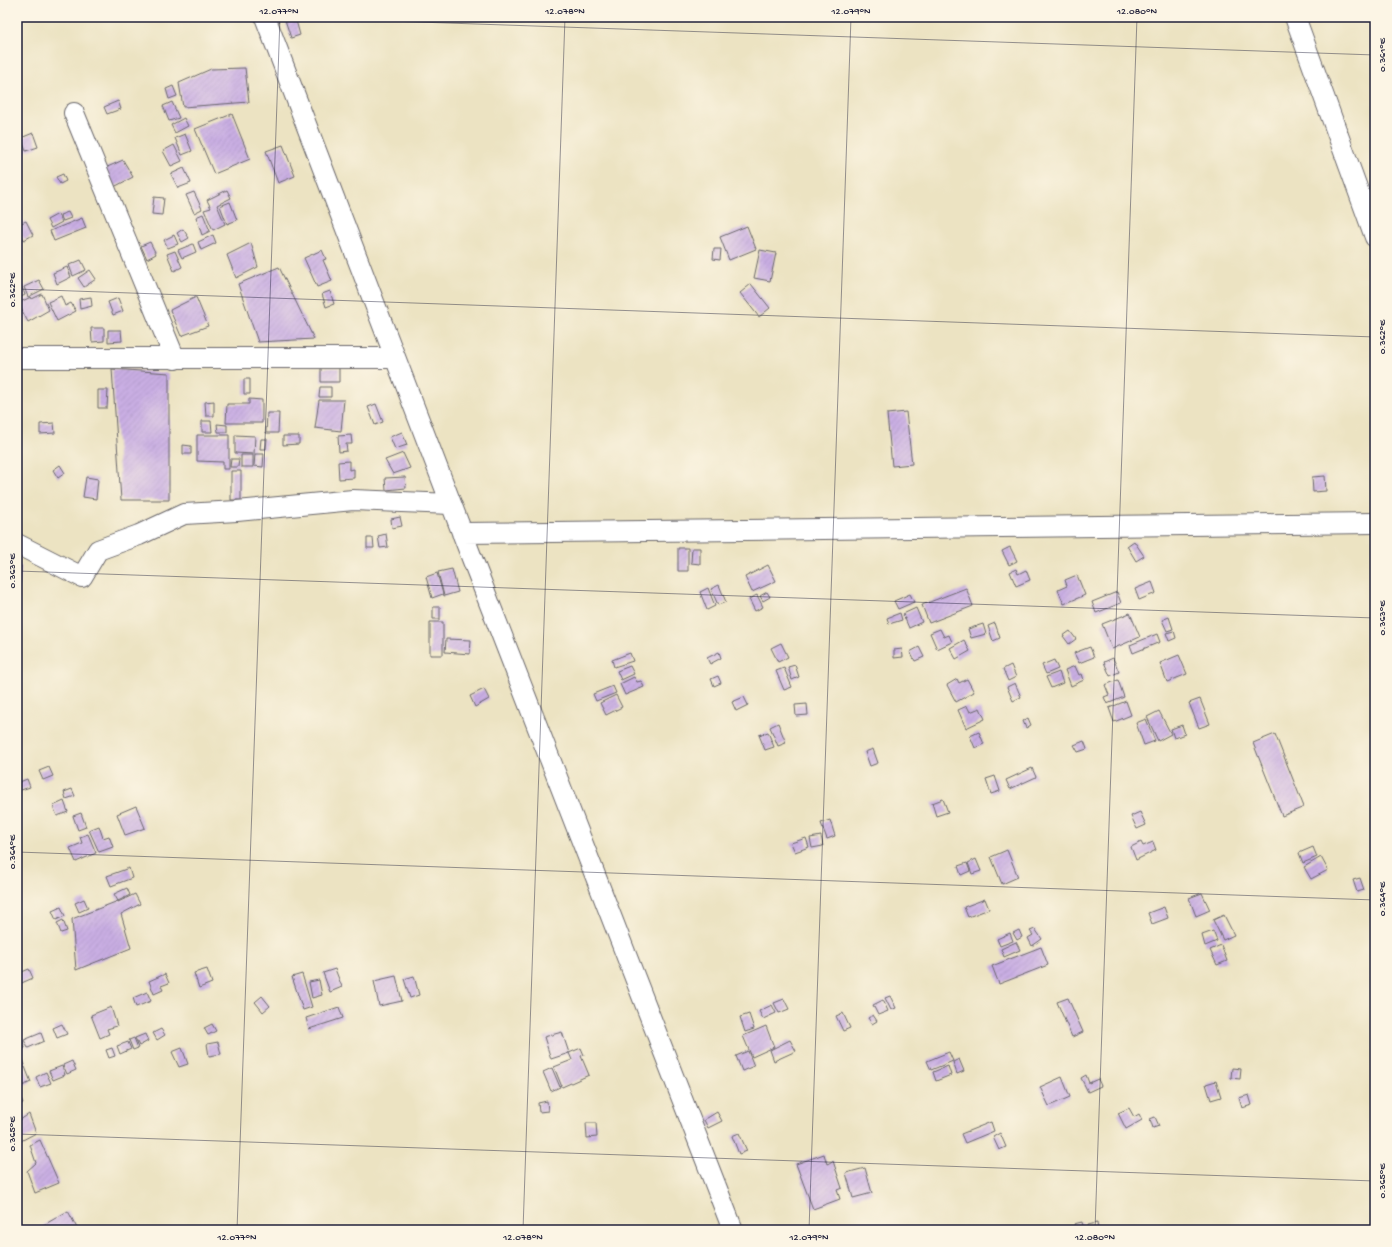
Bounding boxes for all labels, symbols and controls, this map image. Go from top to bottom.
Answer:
text: 12.077°N [258,6,299,18]
text: 12.078°N [544,6,585,18]
text: 12.079°N [831,6,871,18]
text: 12.080°N [1116,6,1157,18]
text: 0.361°E [1377,37,1389,72]
text: 0.362°E [7,272,19,307]
text: 0.362°E [1377,319,1389,354]
text: 0.363°E [7,553,19,589]
text: 0.363°E [1377,600,1389,636]
text: 0.364°E [7,834,19,869]
text: 0.364°E [1377,881,1389,916]
text: 0.365°E [7,1116,19,1152]
text: 0.365°E [1377,1163,1389,1199]
text: 12.077°N [216,1232,257,1244]
text: 12.078°N [502,1232,543,1244]
text: 12.079°N [789,1232,829,1244]
text: 12.080°N [1074,1232,1115,1244]

